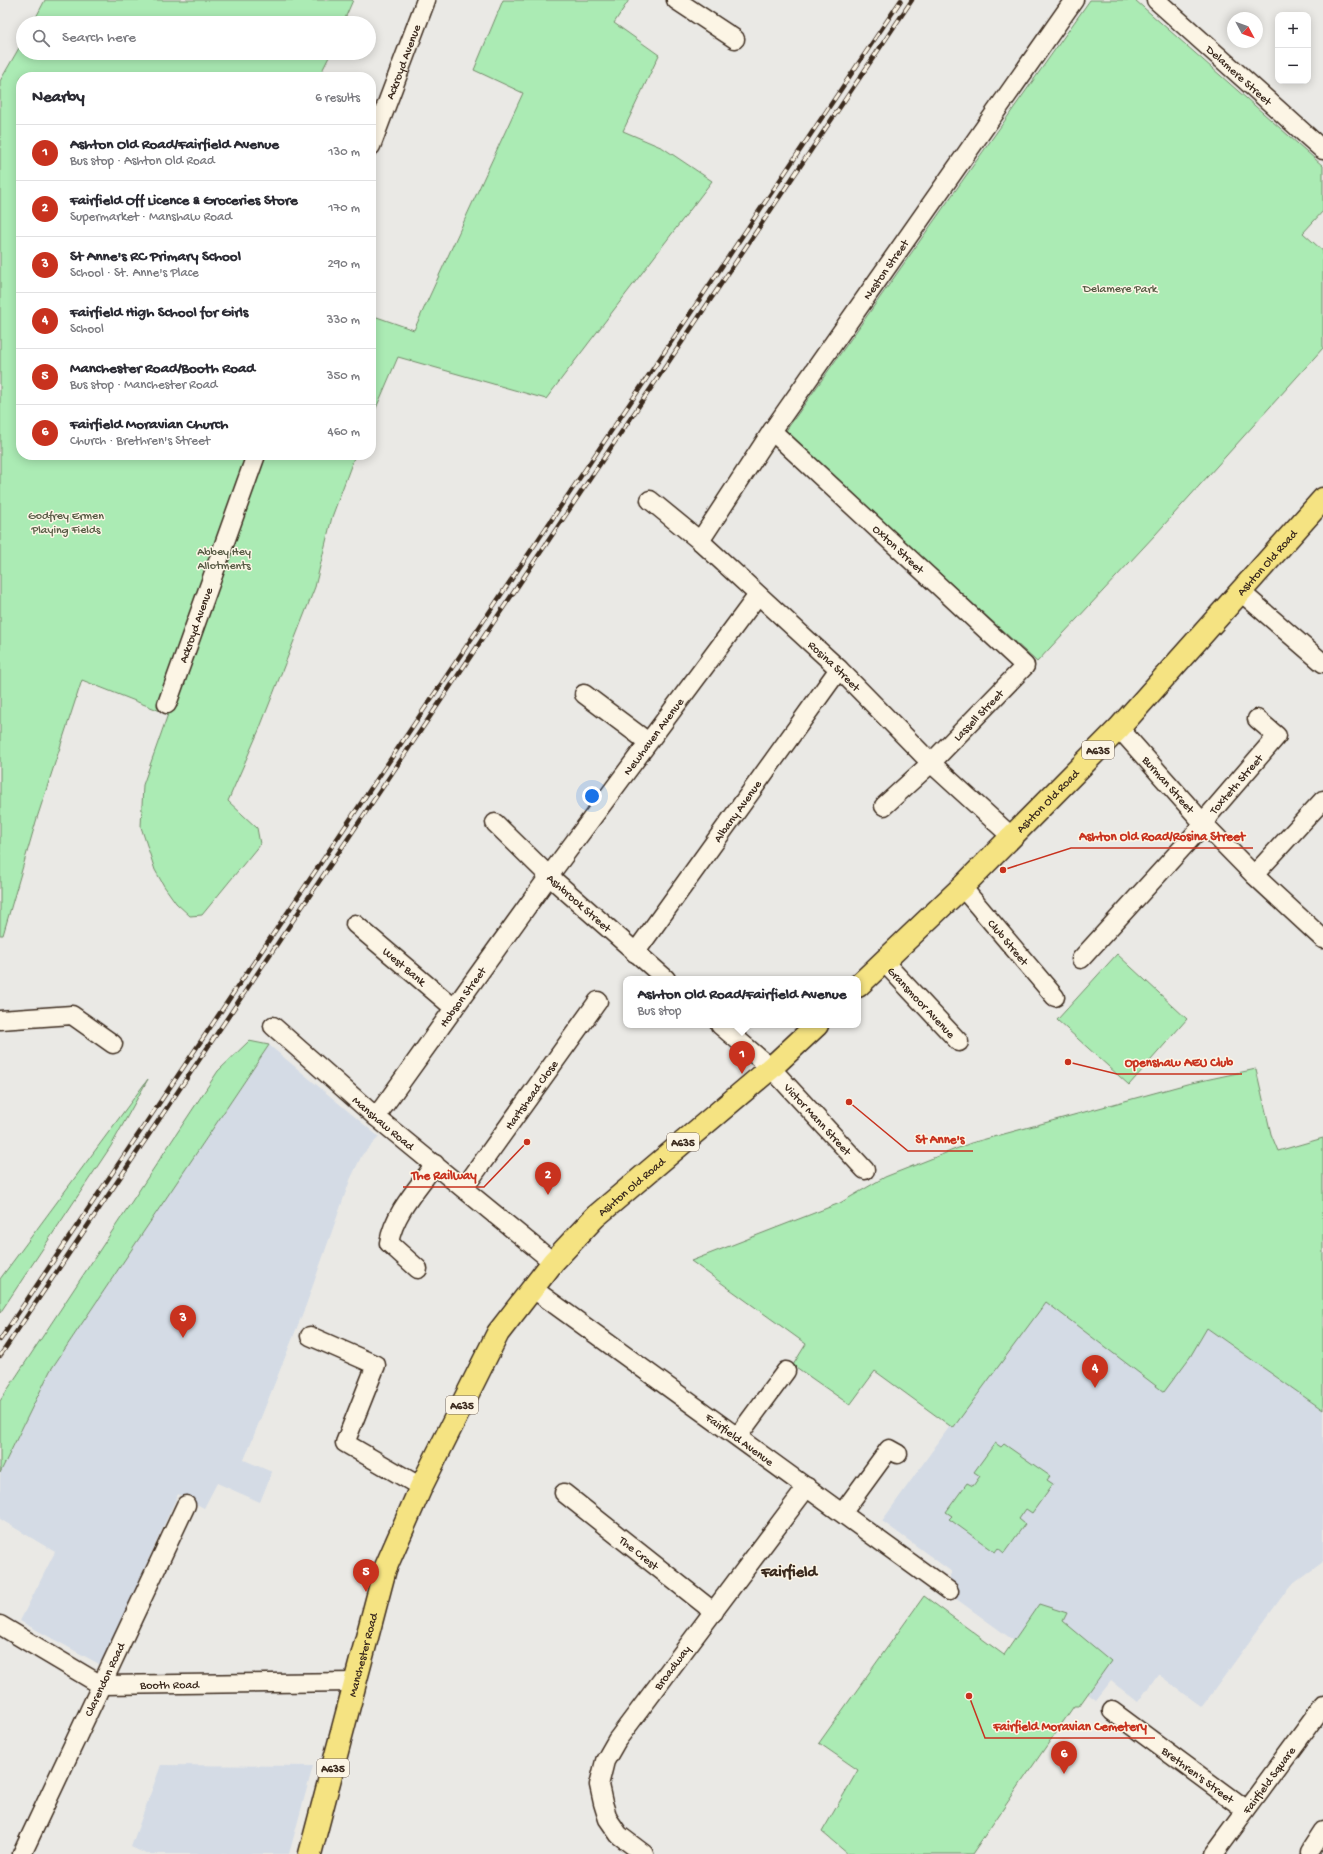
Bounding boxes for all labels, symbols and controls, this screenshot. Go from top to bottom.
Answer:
north arrow [1227,12,1263,48]
map controls [1275,12,1311,84]
button: + [1275,12,1311,48]
search box [16,16,376,60]
street label: Ackroyd Avenue [384,22,425,102]
icon: search [30,27,52,49]
text: Search here [62,29,136,47]
street label: Delamere Street [1202,43,1275,110]
button: − [1275,48,1311,84]
text: Nearby [32,88,85,108]
text: 6 results [315,91,360,106]
text: Ashton Old Road/Fairfield Avenue [70,136,279,154]
text: 1 [42,145,48,160]
text: 130 m [328,145,360,160]
text: Bus stop · Ashton Old Road [70,154,215,169]
text: Fairfield Off Licence & Groceries Store [70,192,298,210]
text: 2 [42,201,48,216]
text: 170 m [328,201,360,216]
text: Supermarket · Manshaw Road [70,210,232,225]
street label: Neston Street [861,237,913,303]
text: St Anne's RC Primary School [70,248,241,266]
text: 3 [42,257,48,272]
text: 290 m [327,257,360,272]
text: School · St. Anne's Place [70,266,199,281]
park label: Delamere Park [1082,283,1159,297]
text: Fairfield High School for Girls [70,304,248,322]
text: 4 [42,313,48,328]
text: 330 m [327,313,360,328]
text: School [70,322,104,337]
text: Manchester Road/Booth Road [70,360,255,378]
text: 5 [42,369,48,384]
text: 350 m [327,369,360,384]
text: Bus stop · Manchester Road [70,378,218,393]
text: Fairfield Moravian Church [70,416,228,434]
text: 6 [42,425,48,440]
text: 460 m [328,425,360,440]
text: Church · Brethren's Street [70,434,210,449]
park label: Godfrey Ermen Playing Fields [28,510,104,538]
street label: Oxton Street [869,523,927,578]
street label: Ashton Old Road [1235,527,1302,599]
park label: Abbey Hey Allotments [197,546,251,574]
street label: Ackroyd Avenue [177,585,217,665]
street label: Rosina Street [804,639,863,696]
street label: Lassell Street [951,687,1008,745]
street label: Newhaven Avenue [621,695,688,779]
road number: A635 [1082,741,1114,759]
street label: Toxteth Street [1207,752,1268,819]
street label: Burman Street [1138,753,1197,818]
street label: Ashton Old Road [1014,767,1084,837]
street label: Albany Avenue [712,778,766,846]
your location [582,786,602,806]
callout: Ashton Old Road/Rosina Street [1071,823,1253,848]
text: Ashton Old Road/Rosina Street [1078,830,1247,845]
street label: Ashbrook Street [543,872,614,937]
street label: Club Street [984,917,1031,970]
street label: West Bank [379,945,429,991]
street label: Hobson Street [438,964,491,1031]
street label: Gransmoor Avenue [883,965,958,1043]
popup [623,976,861,1028]
text: Ashton Old Road/Fairfield Avenue [638,986,846,1004]
text: Bus stop [638,1004,681,1019]
pin: 1 [729,1041,755,1074]
callout: Openshaw AEU Club [1117,1049,1242,1074]
text: Openshaw AEU Club [1125,1056,1233,1072]
street label: Hartshead Close [503,1057,563,1133]
street label: Victor Mann Street [779,1081,854,1160]
street label: Manshaw Road [348,1094,417,1155]
callout: St Anne's [908,1126,973,1151]
road number: A635 [667,1133,699,1151]
text: St Anne's [915,1133,966,1148]
street label: Ashton Old Road [596,1155,669,1220]
callout: The Railway [403,1162,484,1187]
pin: 2 [535,1162,561,1195]
text: The Railway [410,1169,477,1184]
pin: 3 [170,1305,196,1338]
pin: 4 [1082,1355,1108,1388]
road number: A635 [446,1396,478,1414]
street label: Fairfield Avenue [701,1411,776,1471]
street label: The Crest [615,1534,661,1575]
pin: 5 [353,1559,379,1592]
district label: Fairfield [760,1563,818,1583]
street label: Manchester Road [347,1611,382,1699]
street label: Clarendon Road [83,1640,130,1719]
street label: Broadway [651,1643,695,1694]
street label: Booth Road [139,1679,200,1694]
callout: Fairfield Moravian Cemetery [985,1713,1155,1738]
text: Fairfield Moravian Cemetery [992,1719,1147,1735]
pin: 6 [1051,1741,1077,1774]
street label: Brethren's Street [1157,1744,1237,1808]
street label: Fairfield Square [1240,1744,1300,1818]
road number: A635 [317,1759,349,1777]

